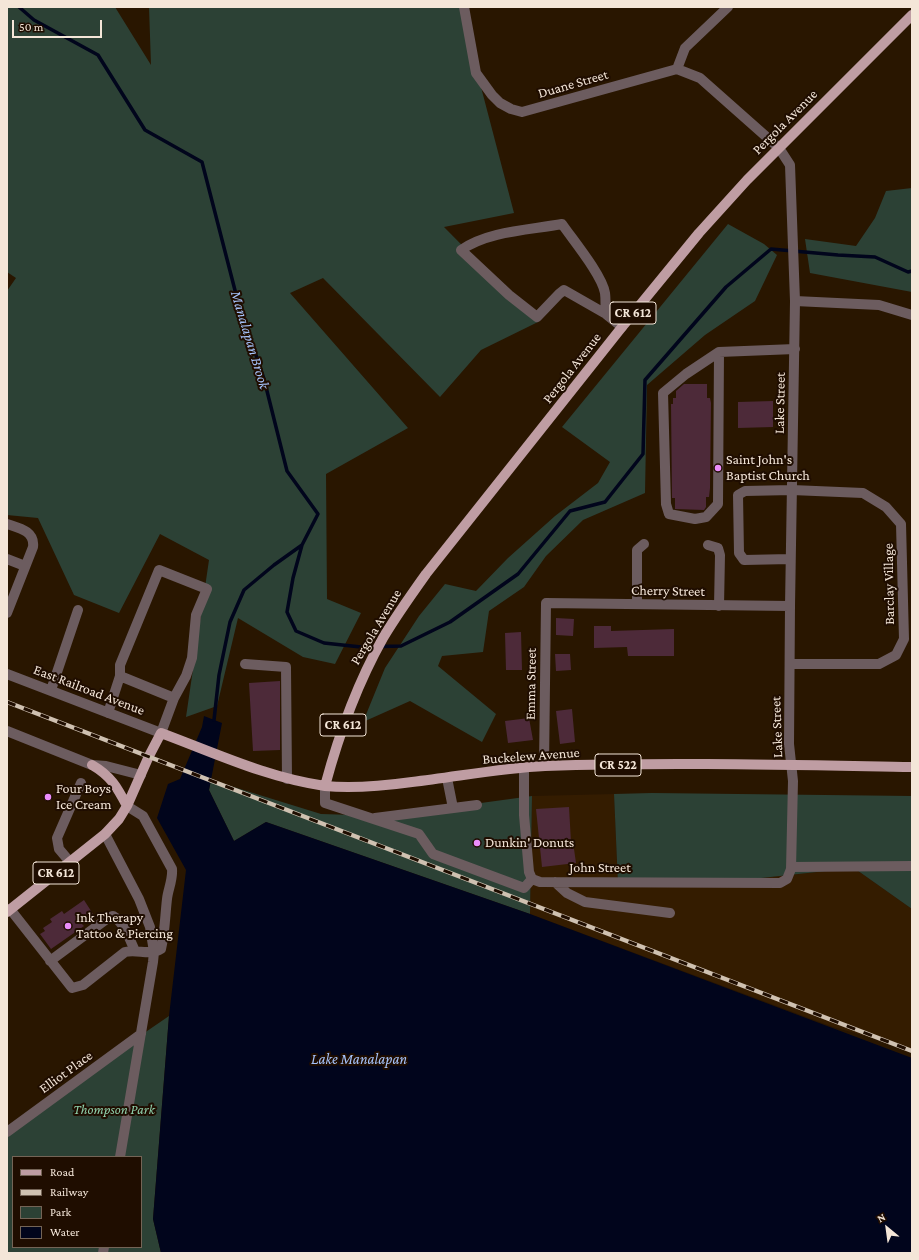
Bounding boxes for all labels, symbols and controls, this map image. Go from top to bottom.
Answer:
scale bar [14,12,104,38]
text: 50 m [19,20,43,34]
street label: Duane Street [536,66,610,102]
street label: Pergola Avenue [749,86,821,158]
water label: Manalapan Brook [226,289,274,391]
road number: CR 612 [610,302,656,324]
street label: Pergola Avenue [539,329,605,407]
street label: Lake Street [771,372,789,434]
place label: Saint John's Baptist Church [726,452,810,484]
marker: Saint John's Baptist Church [713,463,723,473]
street label: Barclay Village [880,543,898,625]
street label: Cherry Street [631,582,705,600]
street label: Pergola Avenue [347,586,405,668]
street label: Emma Street [522,648,540,720]
street label: East Railroad Avenue [31,661,147,719]
street label: Lake Street [768,696,786,758]
road number: CR 612 [320,714,366,736]
street label: Buckelew Avenue [482,744,580,768]
road number: CR 522 [595,754,641,776]
place label: Four Boys Ice Cream [56,781,112,814]
marker: Four Boys Ice Cream [43,792,53,802]
place label: Dunkin' Donuts [485,835,574,851]
marker: Dunkin' Donuts [472,838,482,848]
street label: John Street [569,860,631,876]
road number: CR 612 [33,862,79,884]
place label: Ink Therapy Tattoo & Piercing [76,910,173,942]
marker: Ink Therapy Tattoo & Piercing [63,921,73,931]
street label: Elliot Place [36,1047,96,1097]
water label: Lake Manalapan [311,1050,407,1068]
park label: Thompson Park [73,1102,155,1118]
legend [12,1156,142,1248]
text: Road [50,1165,74,1179]
text: Railway [50,1185,88,1199]
text: Park [50,1205,71,1219]
north arrow [867,1208,907,1248]
text: N [875,1210,887,1225]
text: Water [50,1225,79,1239]

